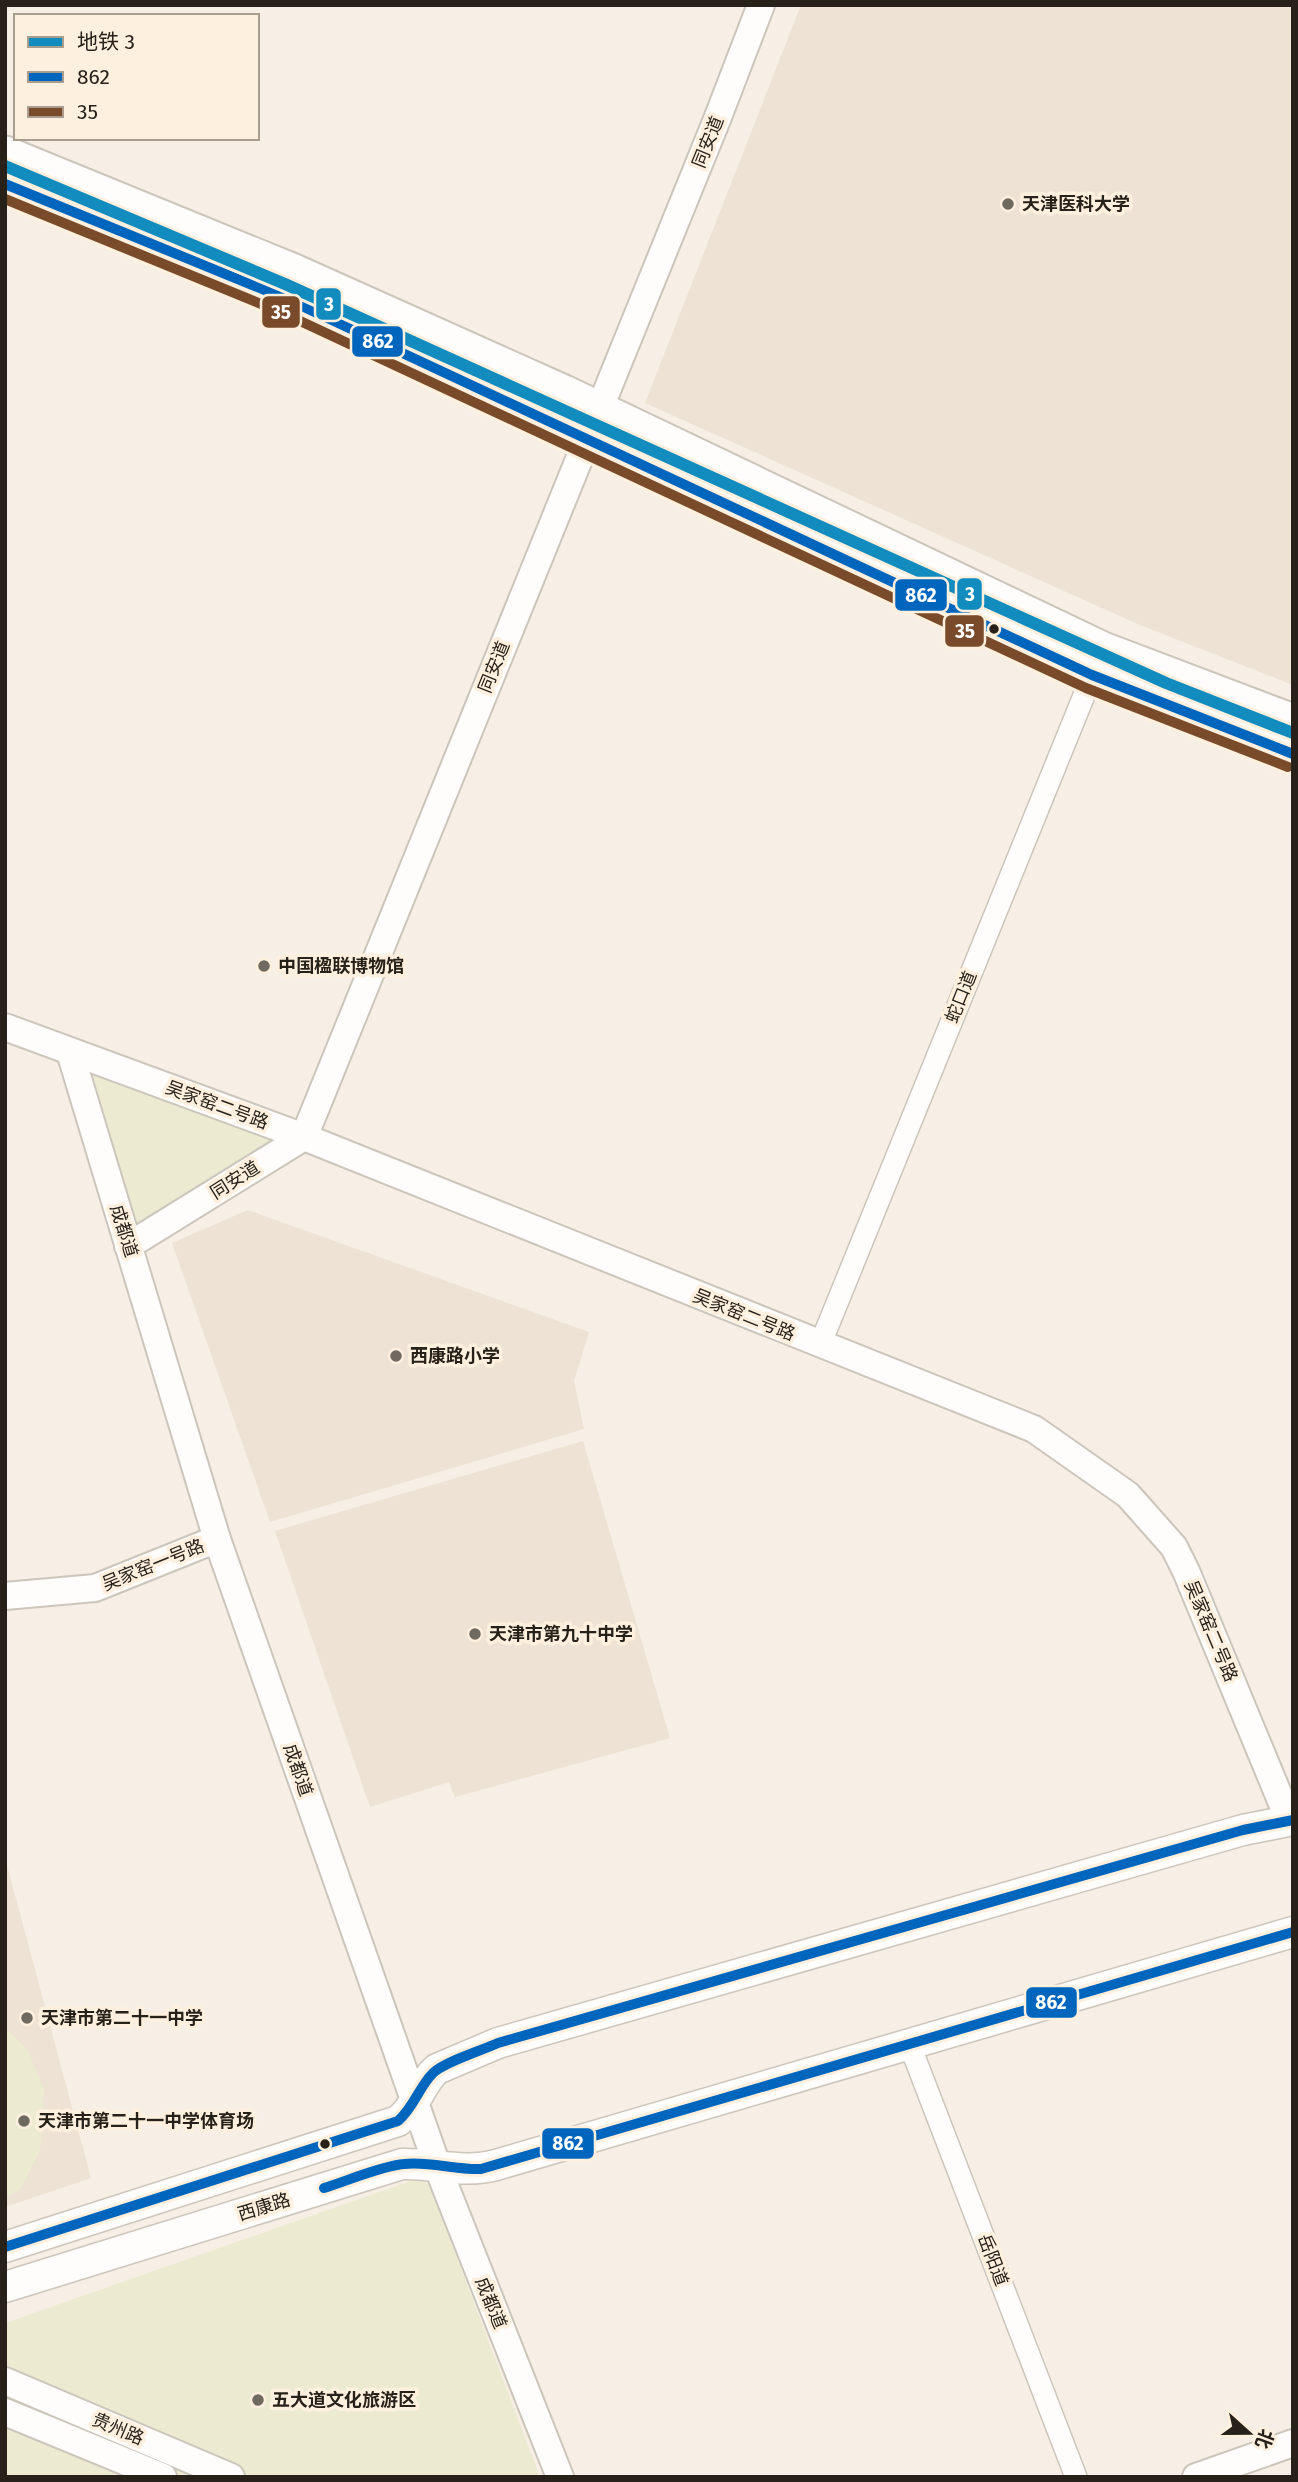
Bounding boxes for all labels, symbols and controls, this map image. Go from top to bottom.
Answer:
legend [14,14,259,140]
text: 地铁 3 [77,29,135,55]
text: 862 [77,64,110,90]
text: 35 [77,99,98,125]
street label: 同安道 [688,113,728,171]
place label: 天津医科大学 [1022,193,1130,215]
marker: 天津医科大学 [1000,196,1016,212]
line badge: 3 [315,287,342,321]
text: 3 [323,293,334,316]
line badge: 35 [261,295,301,329]
text: 35 [270,301,291,324]
line badge: 862 [351,325,404,358]
text: 862 [362,330,394,353]
line badge: 3 [956,577,983,611]
line badge: 862 [894,578,948,612]
text: 3 [964,583,975,606]
text: 862 [905,584,937,607]
line badge: 35 [944,614,985,648]
text: 35 [954,620,975,643]
unlabelled marker [987,622,1001,636]
street label: 同安道 [474,638,514,696]
place label: 中国楹联博物馆 [278,955,404,977]
marker: 中国楹联博物馆 [256,958,272,974]
street label: 蛇口道 [941,968,981,1026]
street label: 吴家窑二号路 [162,1076,272,1134]
street label: 同安道 [206,1156,264,1204]
street label: 成都道 [106,1202,142,1260]
street label: 吴家窑二号路 [690,1285,798,1345]
place label: 西康路小学 [410,1345,500,1367]
marker: 西康路小学 [388,1348,404,1364]
street label: 吴家窑一号路 [99,1535,207,1595]
street label: 吴家窑二号路 [1180,1577,1242,1685]
place label: 天津市第九十中学 [489,1623,633,1645]
marker: 天津市第九十中学 [467,1626,483,1642]
street label: 成都道 [279,1741,317,1799]
line badge: 862 [1025,1986,1078,2019]
text: 862 [1035,1991,1067,2014]
place label: 天津市第二十一中学 [41,2007,203,2029]
marker: 天津市第二十一中学 [19,2010,35,2026]
place label: 天津市第二十一中学体育场 [38,2110,254,2132]
marker: 天津市第二十一中学体育场 [16,2113,32,2129]
line badge: 862 [541,2127,595,2160]
text: 862 [552,2132,584,2155]
unlabelled marker [318,2137,332,2151]
street label: 西康路 [235,2189,293,2225]
street label: 岳阳道 [973,2231,1013,2289]
street label: 成都道 [471,2274,511,2332]
place label: 五大道文化旅游区 [272,2389,416,2411]
marker: 五大道文化旅游区 [250,2392,266,2408]
north arrow [1214,2398,1284,2468]
street label: 贵州路 [89,2408,147,2450]
text: 北 [1250,2426,1279,2452]

